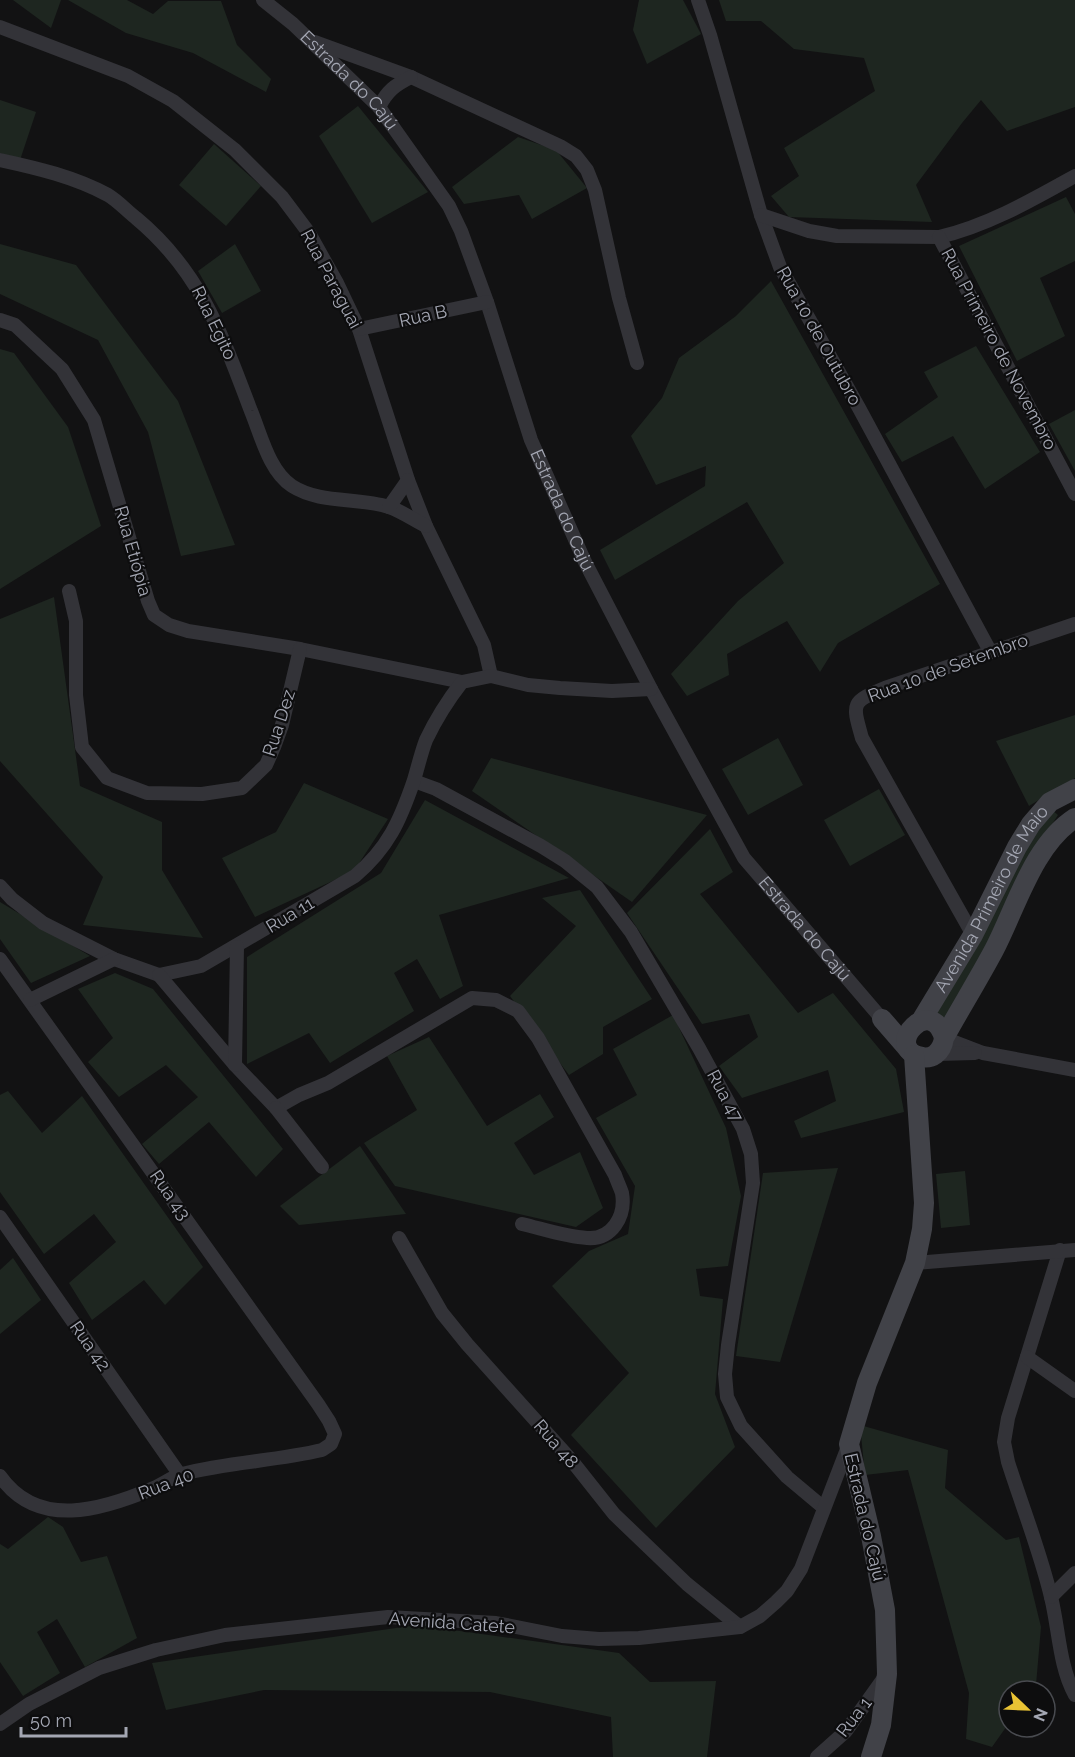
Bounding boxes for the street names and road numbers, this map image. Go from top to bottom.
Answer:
street label: Estrada do Cajú [296,26,403,134]
street label: Rua Paraguai [297,226,366,332]
street label: Rua Primeiro de Novembro [937,244,1062,453]
street label: Rua 10 de Outubro [773,263,866,409]
street label: Rua Egito [188,283,241,363]
street label: Rua B [397,300,449,331]
street label: Estrada do Cajú [526,446,599,574]
street label: Rua Etiópia [111,503,156,598]
street label: Rua 10 de Setembro [865,629,1031,706]
street label: Rua Dez [258,687,299,759]
street label: Avenida Primeiro de Maio [930,801,1053,996]
street label: Estrada do Cajú [754,872,856,985]
street label: Rua 11 [262,892,318,937]
street label: Rua 47 [703,1066,748,1126]
street label: Rua 43 [146,1166,195,1224]
street label: Rua 42 [66,1317,115,1375]
street label: Rua 48 [530,1415,583,1472]
street label: Estrada do Cajú [841,1451,890,1583]
street label: Rua 40 [135,1463,196,1504]
street label: Avenida Catete [388,1608,516,1637]
street label: Rua 1 [832,1693,876,1741]

